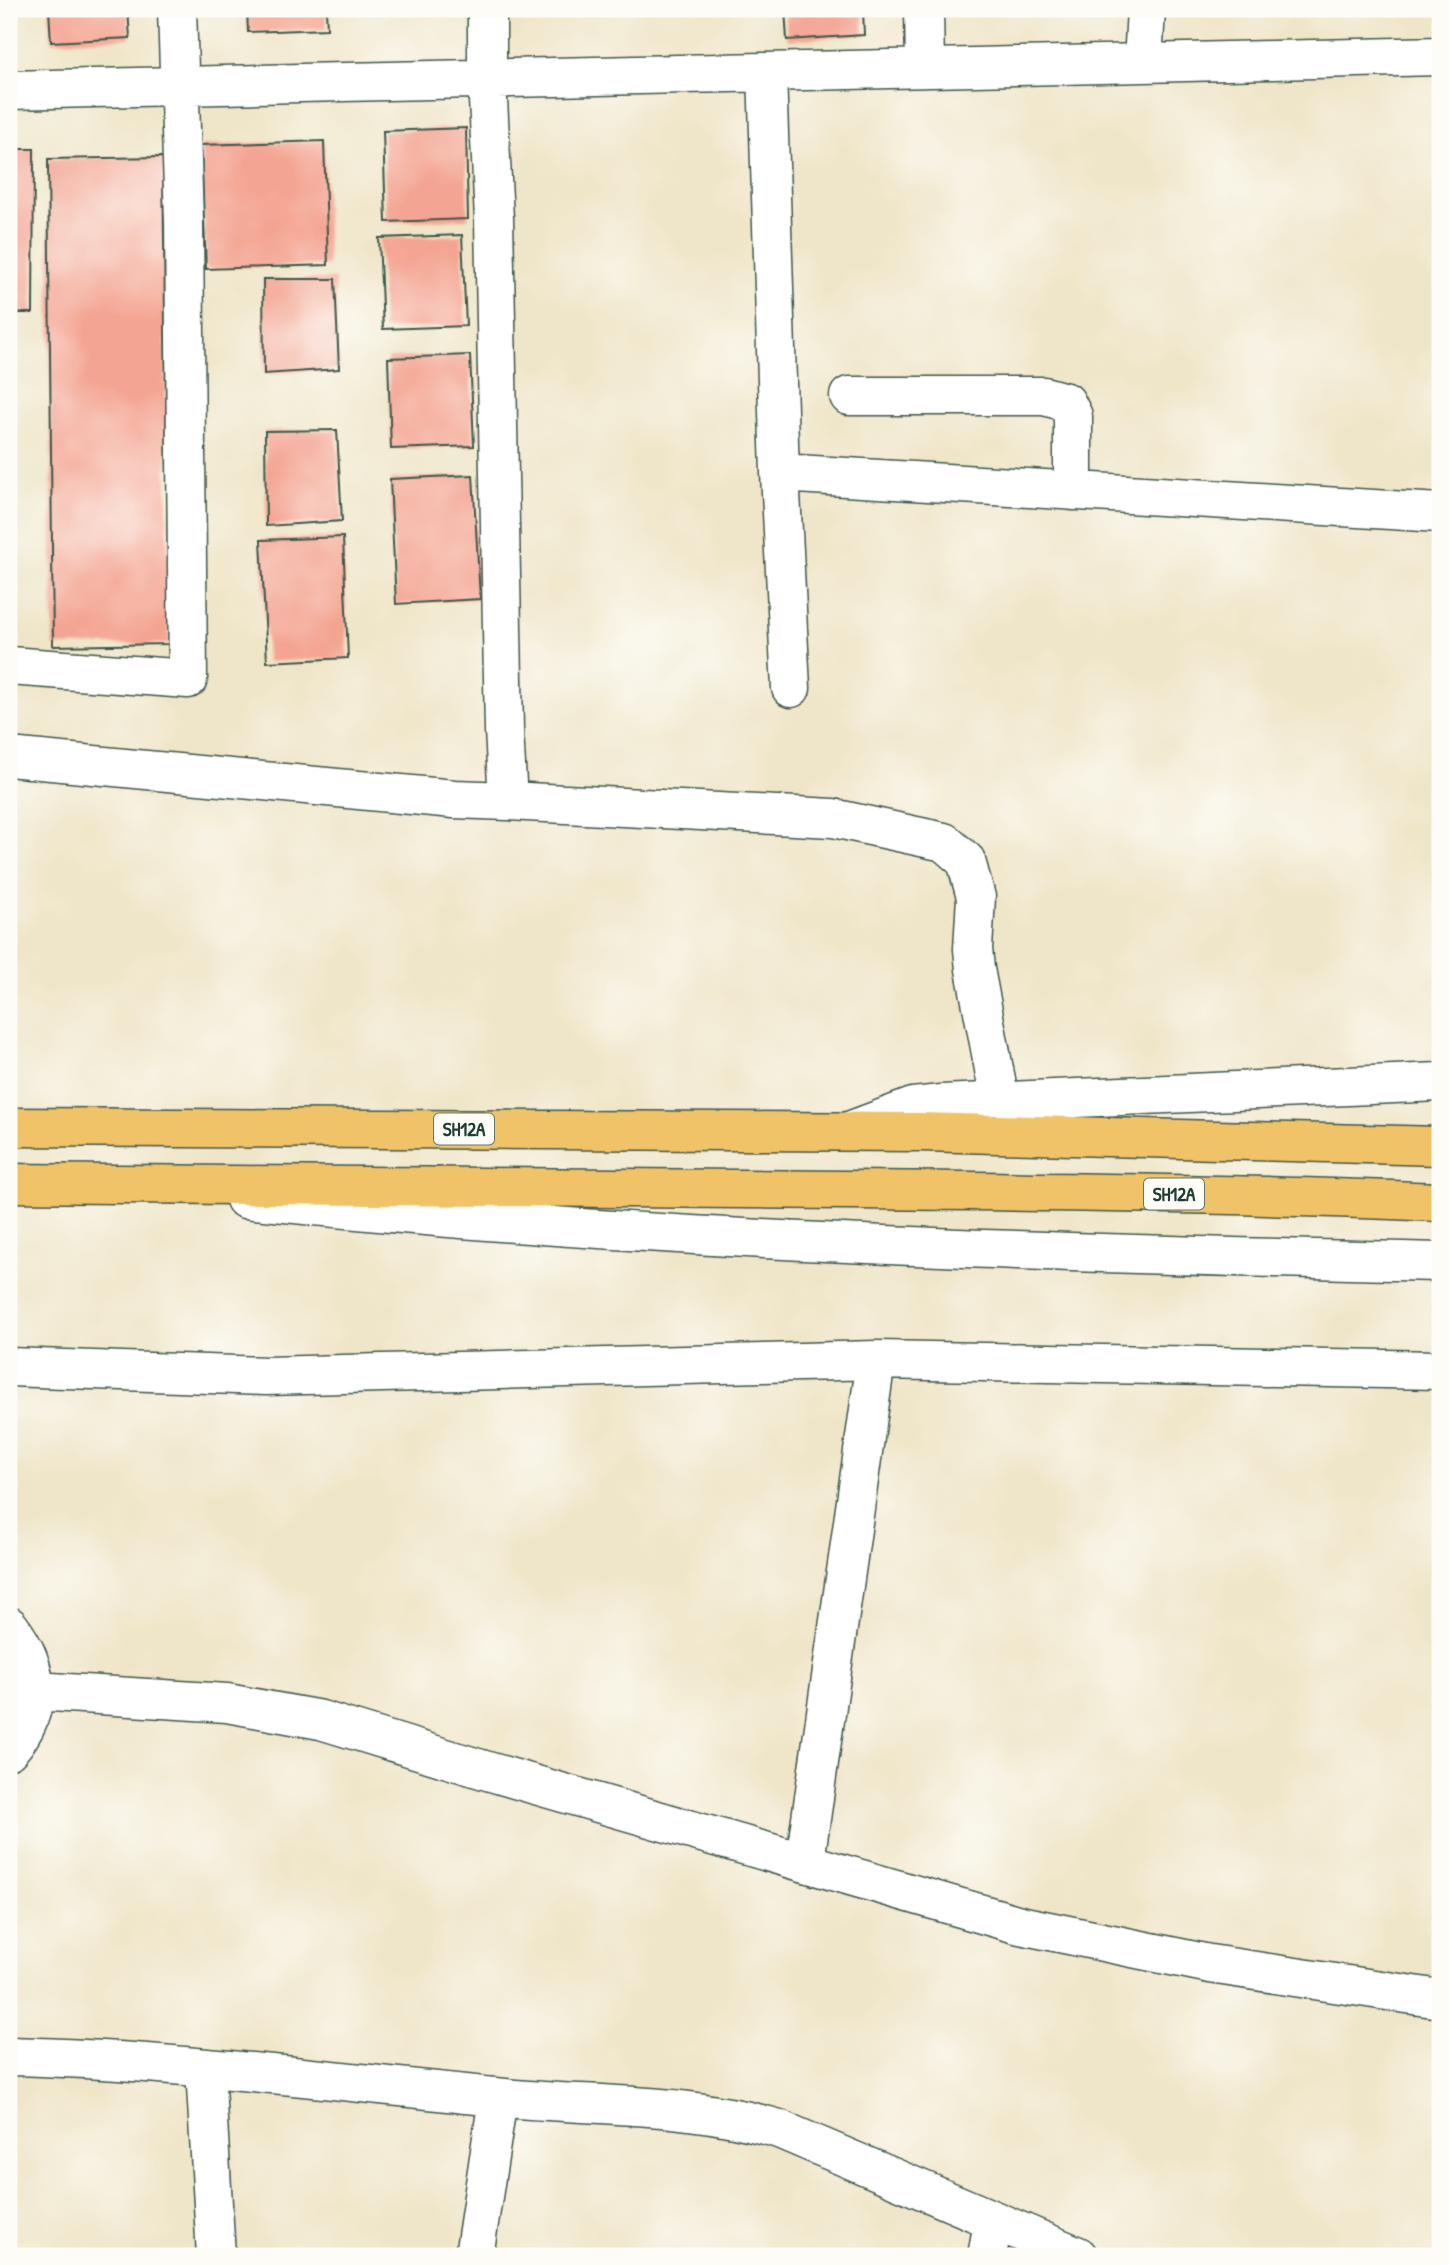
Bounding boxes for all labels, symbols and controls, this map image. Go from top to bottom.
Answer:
road number: SH12A [434,1114,494,1144]
road number: SH12A [1144,1178,1204,1210]

